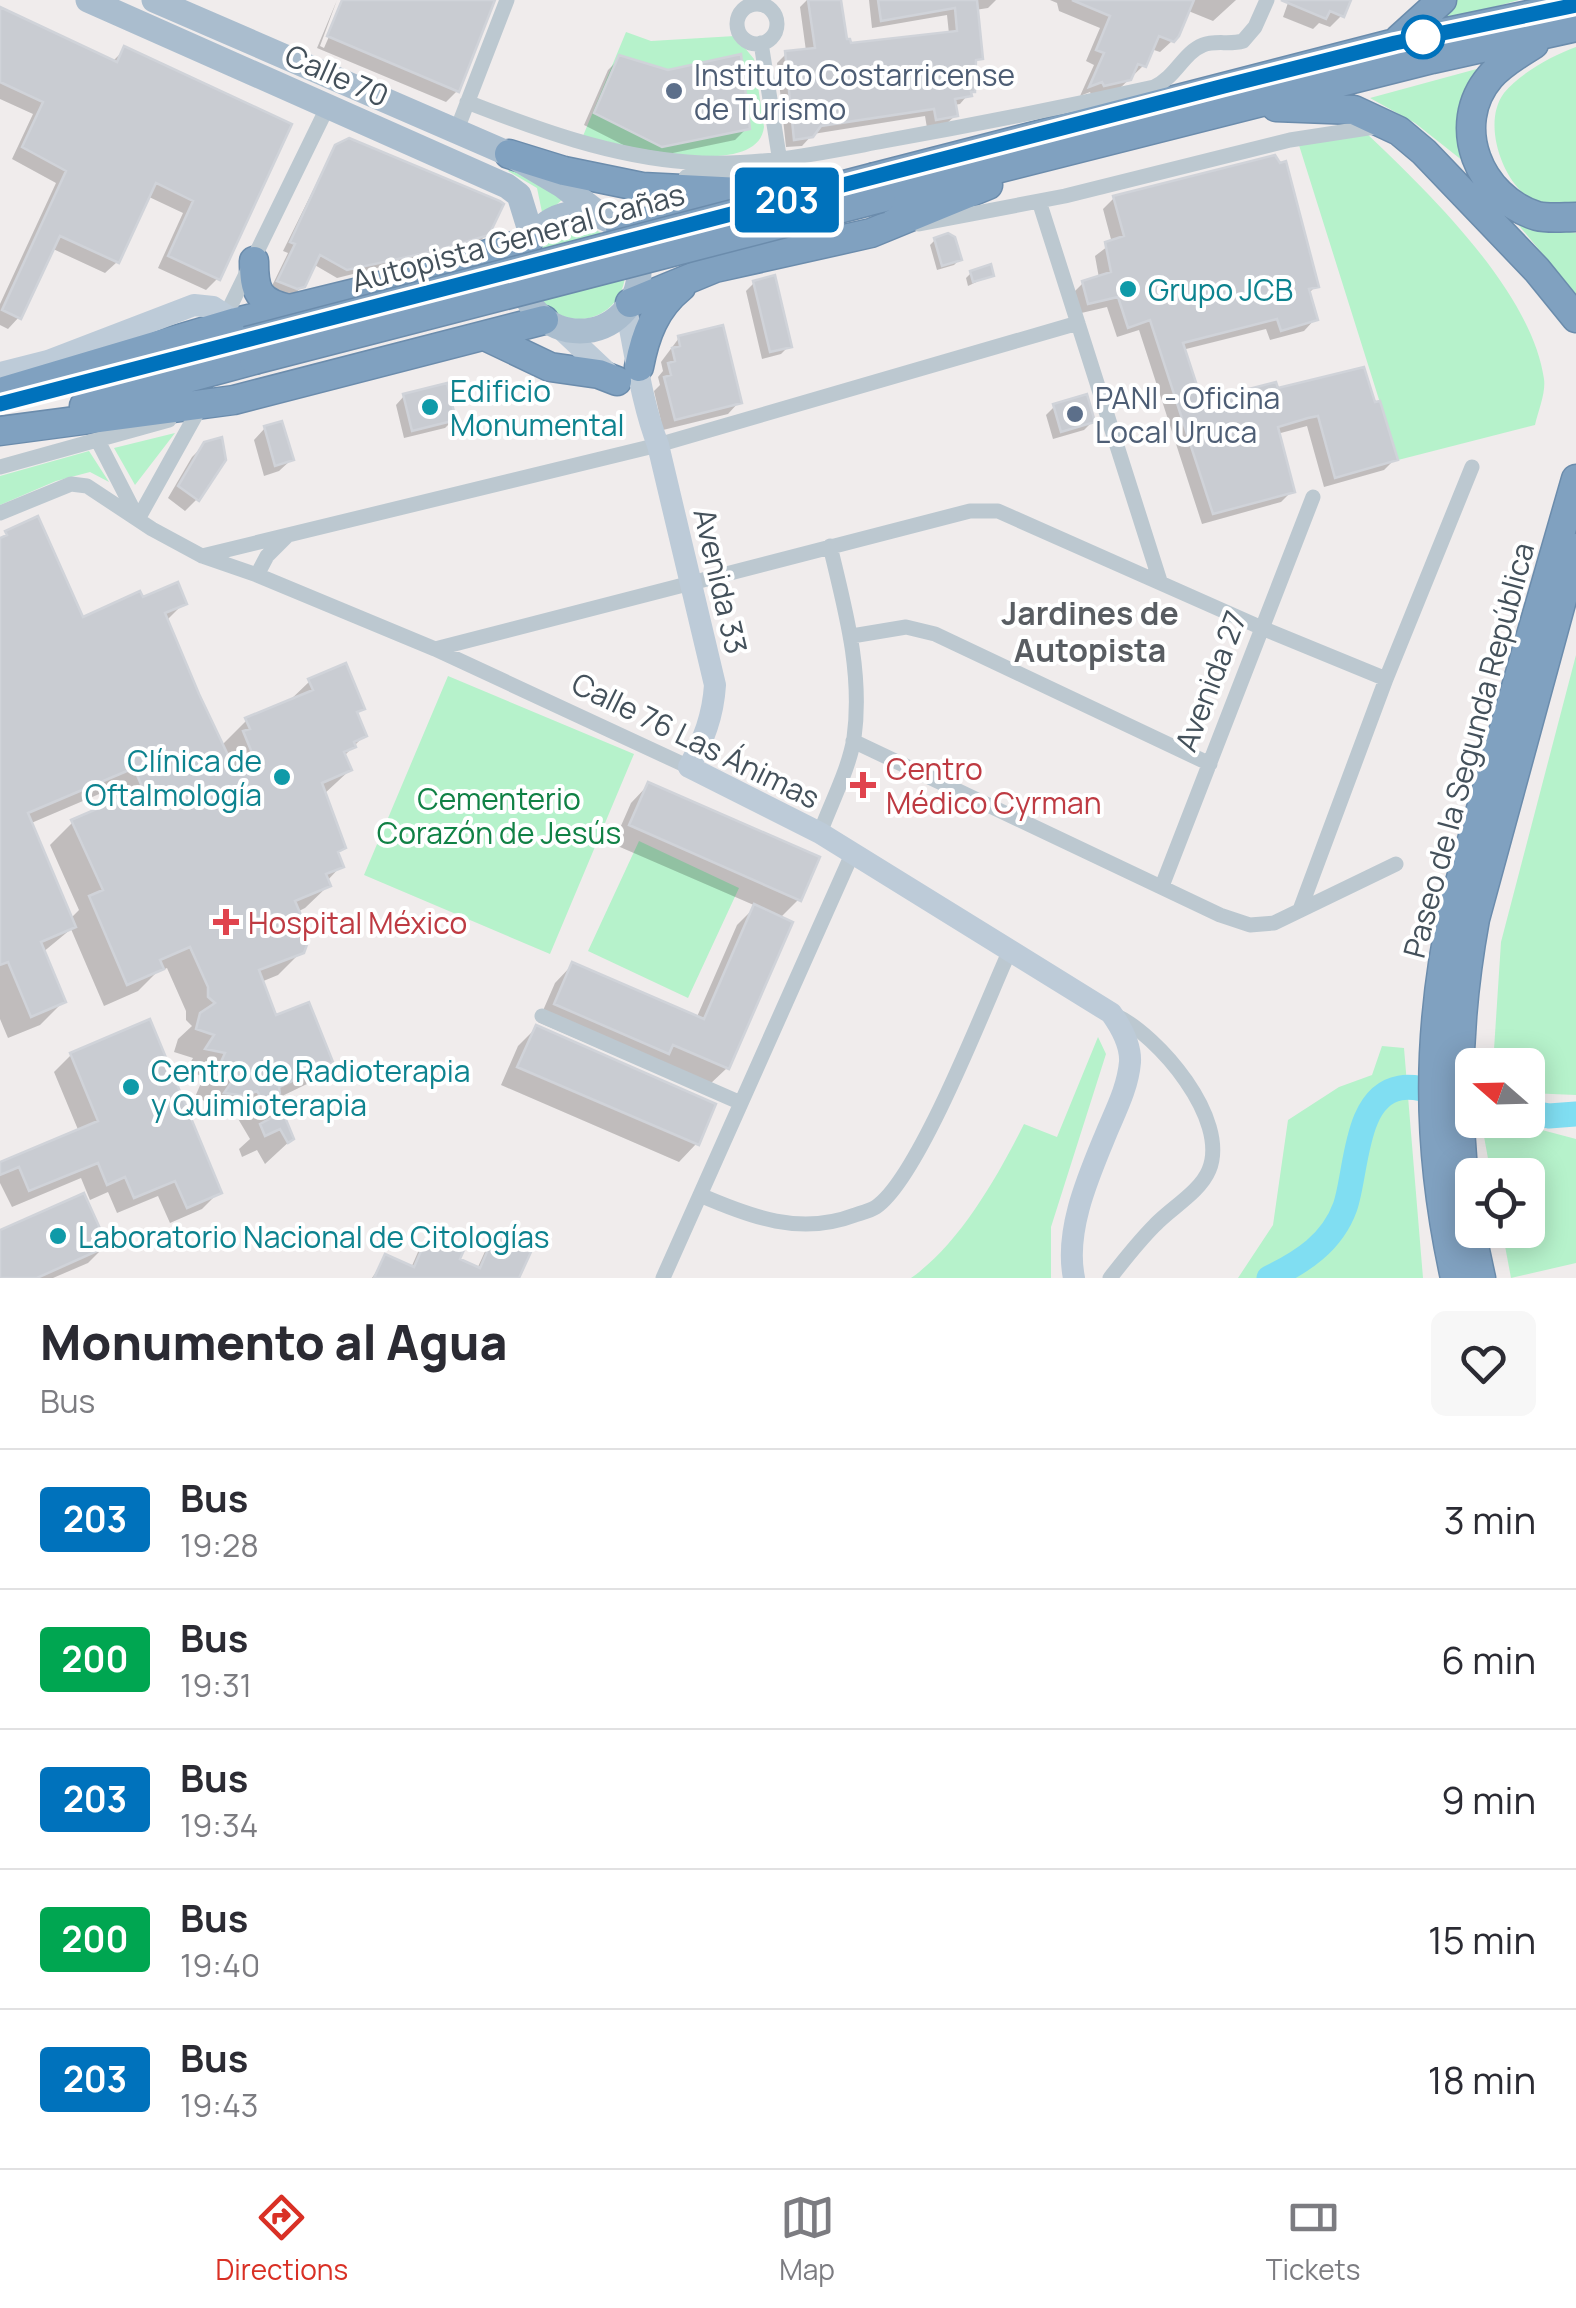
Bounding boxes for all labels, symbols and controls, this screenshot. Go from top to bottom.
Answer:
unlabelled marker [1402,16,1444,58]
street label: Calle 70 [279,34,395,116]
place label: Instituto Costarricense de Turismo [694,54,1015,129]
marker: Instituto Costarricense de Turismo [663,80,685,102]
line badge: 203 [730,168,844,232]
street label: Autopista General Cañas [347,173,689,301]
text: 203 [755,176,819,224]
place label: Grupo JCB [1148,269,1293,310]
marker: Grupo JCB [1117,278,1139,300]
place label: Edificio Monumental [450,370,625,445]
place label: PANI - Oficina Local Uruca [1095,377,1280,452]
marker: Edificio Monumental [419,396,441,418]
marker: PANI - Oficina Local Uruca [1064,403,1086,425]
street label: Avenida 33 [684,504,758,658]
street label: Paseo de la Segunda República [1393,538,1543,962]
district label: Jardines de Autopista [1001,591,1179,672]
street label: Avenida 27 [1165,605,1255,757]
street label: Calle 76 Las Ánimas [565,662,827,818]
place label: Clínica de Oftalmología [85,740,262,815]
place label: Centro Médico Cyrman [886,748,1101,823]
marker: Clínica de Oftalmología [271,766,293,788]
marker: Centro Médico Cyrman [850,772,876,798]
park label: Cementerio Corazón de Jesús [377,778,621,853]
place label: Hospital México [248,902,467,943]
marker: Hospital México [213,909,239,935]
north arrow [1455,1048,1545,1138]
map controls [1455,1048,1545,1248]
place label: Centro de Radioterapia y Quimioterapia [151,1050,470,1125]
marker: Centro de Radioterapia y Quimioterapia [120,1076,142,1098]
button: locate [1455,1158,1545,1248]
place label: Laboratorio Nacional de Citologías [78,1216,550,1257]
marker: Laboratorio Nacional de Citologías [47,1225,69,1247]
text: Monumento al Agua [40,1309,508,1374]
button: heart [1431,1311,1536,1416]
text: Bus [40,1379,95,1423]
text: Bus [180,1471,248,1523]
text: 3 min [1444,1493,1536,1545]
text: 203 [63,1495,127,1543]
text: 19:28 [180,1523,259,1567]
text: Bus [180,1611,248,1663]
text: 6 min [1441,1633,1536,1685]
text: 200 [62,1635,128,1683]
text: 19:31 [180,1663,252,1707]
text: Bus [180,1751,248,1803]
text: 9 min [1441,1773,1536,1825]
text: 203 [63,1775,127,1823]
text: 19:34 [180,1803,258,1847]
text: Bus [180,1891,248,1943]
text: 15 min [1428,1913,1536,1965]
text: 200 [62,1915,128,1963]
text: 19:40 [180,1943,260,1987]
text: Bus [180,2031,248,2083]
text: 18 min [1428,2053,1536,2105]
text: 203 [63,2055,127,2103]
text: 19:43 [180,2083,258,2127]
tab: Directions [216,2190,348,2288]
tab: Map [779,2190,835,2288]
tab: Tickets [1266,2190,1360,2288]

